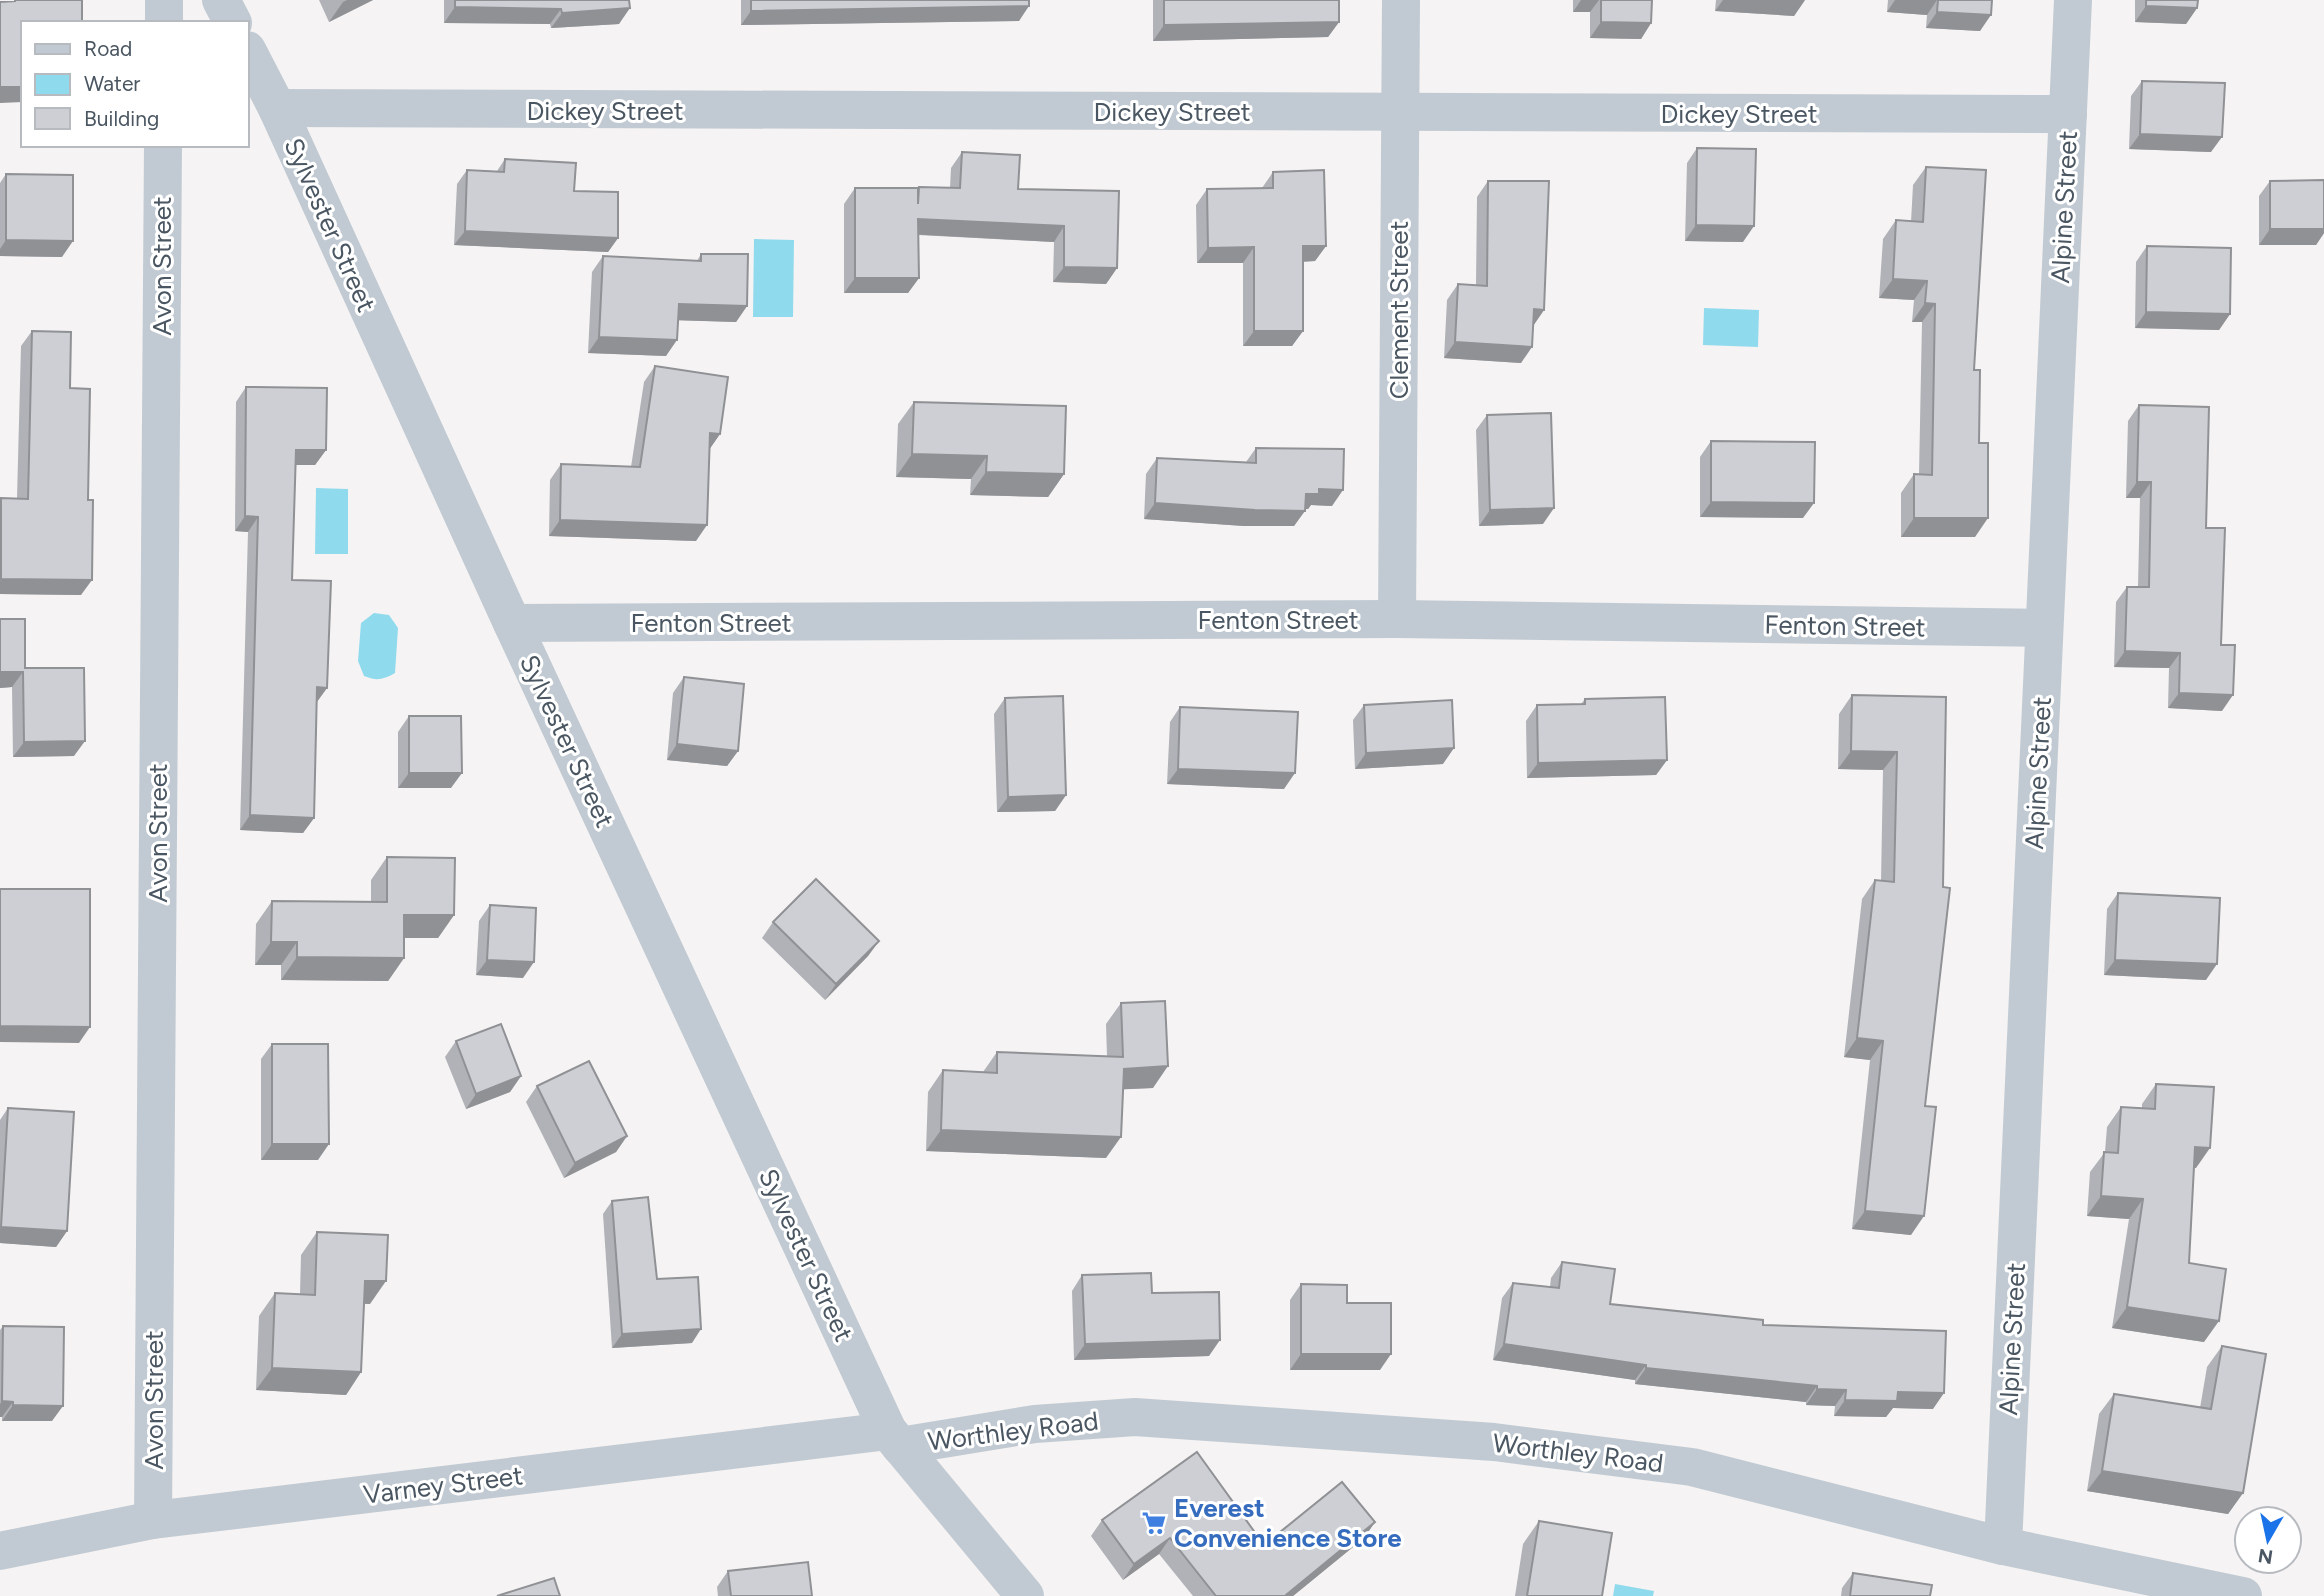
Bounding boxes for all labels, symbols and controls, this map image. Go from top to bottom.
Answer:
legend [21,21,248,147]
text: Road [84,36,132,61]
text: Water [84,71,140,96]
street label: Dickey Street [526,95,684,127]
street label: Dickey Street [1093,96,1251,128]
street label: Dickey Street [1660,98,1818,130]
text: Building [84,106,159,131]
street label: Alpine Street [2044,130,2084,284]
street label: Sylvester Street [277,133,383,317]
street label: Avon Street [146,196,178,336]
street label: Clement Street [1383,221,1415,399]
street label: Fenton Street [1197,604,1359,636]
street label: Fenton Street [630,607,792,639]
street label: Fenton Street [1764,609,1926,643]
street label: Sylvester Street [513,650,621,833]
street label: Alpine Street [2018,696,2058,850]
street label: Avon Street [142,763,174,903]
street label: Sylvester Street [752,1164,860,1347]
street label: Alpine Street [1992,1262,2032,1416]
street label: Avon Street [138,1330,170,1470]
street label: Worthley Road [926,1405,1100,1457]
street label: Worthley Road [1491,1427,1665,1479]
street label: Varney Street [361,1459,525,1511]
place label: Everest Convenience Store [1174,1492,1402,1554]
north arrow [2233,1505,2303,1575]
supermarket icon: Everest Convenience Store [1140,1509,1168,1537]
text: N [2256,1544,2274,1569]

